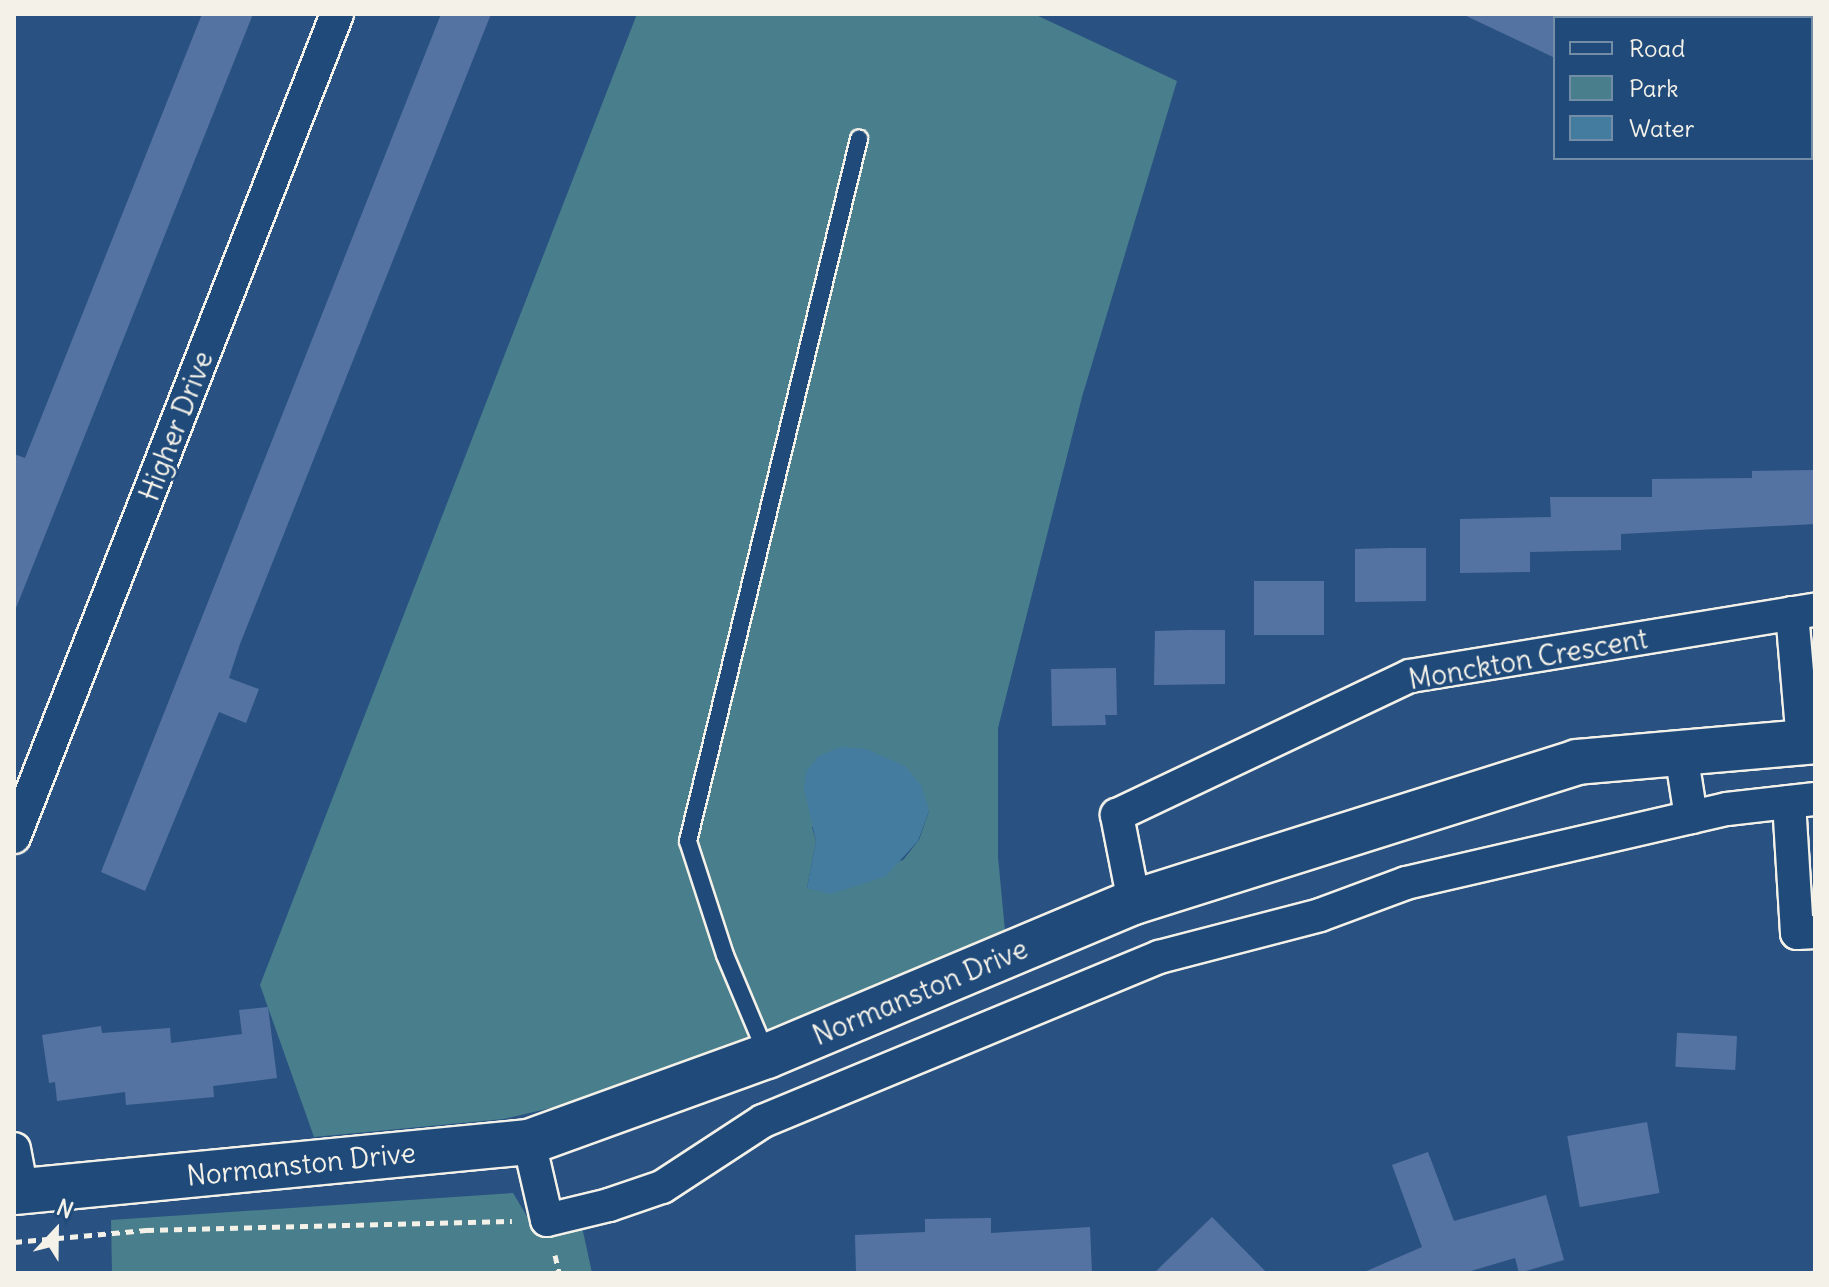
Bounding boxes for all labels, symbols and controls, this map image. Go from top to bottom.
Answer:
legend [1553,16,1813,160]
text: Road [1629,33,1685,63]
text: Park [1629,73,1679,103]
text: Water [1629,113,1694,143]
street label: Higher Drive [132,346,220,506]
street label: Monckton Crescent [1406,621,1650,697]
street label: Normanston Drive [808,932,1032,1052]
street label: Normanston Drive [185,1135,417,1193]
north arrow [16,1191,96,1271]
text: N [53,1193,77,1225]

